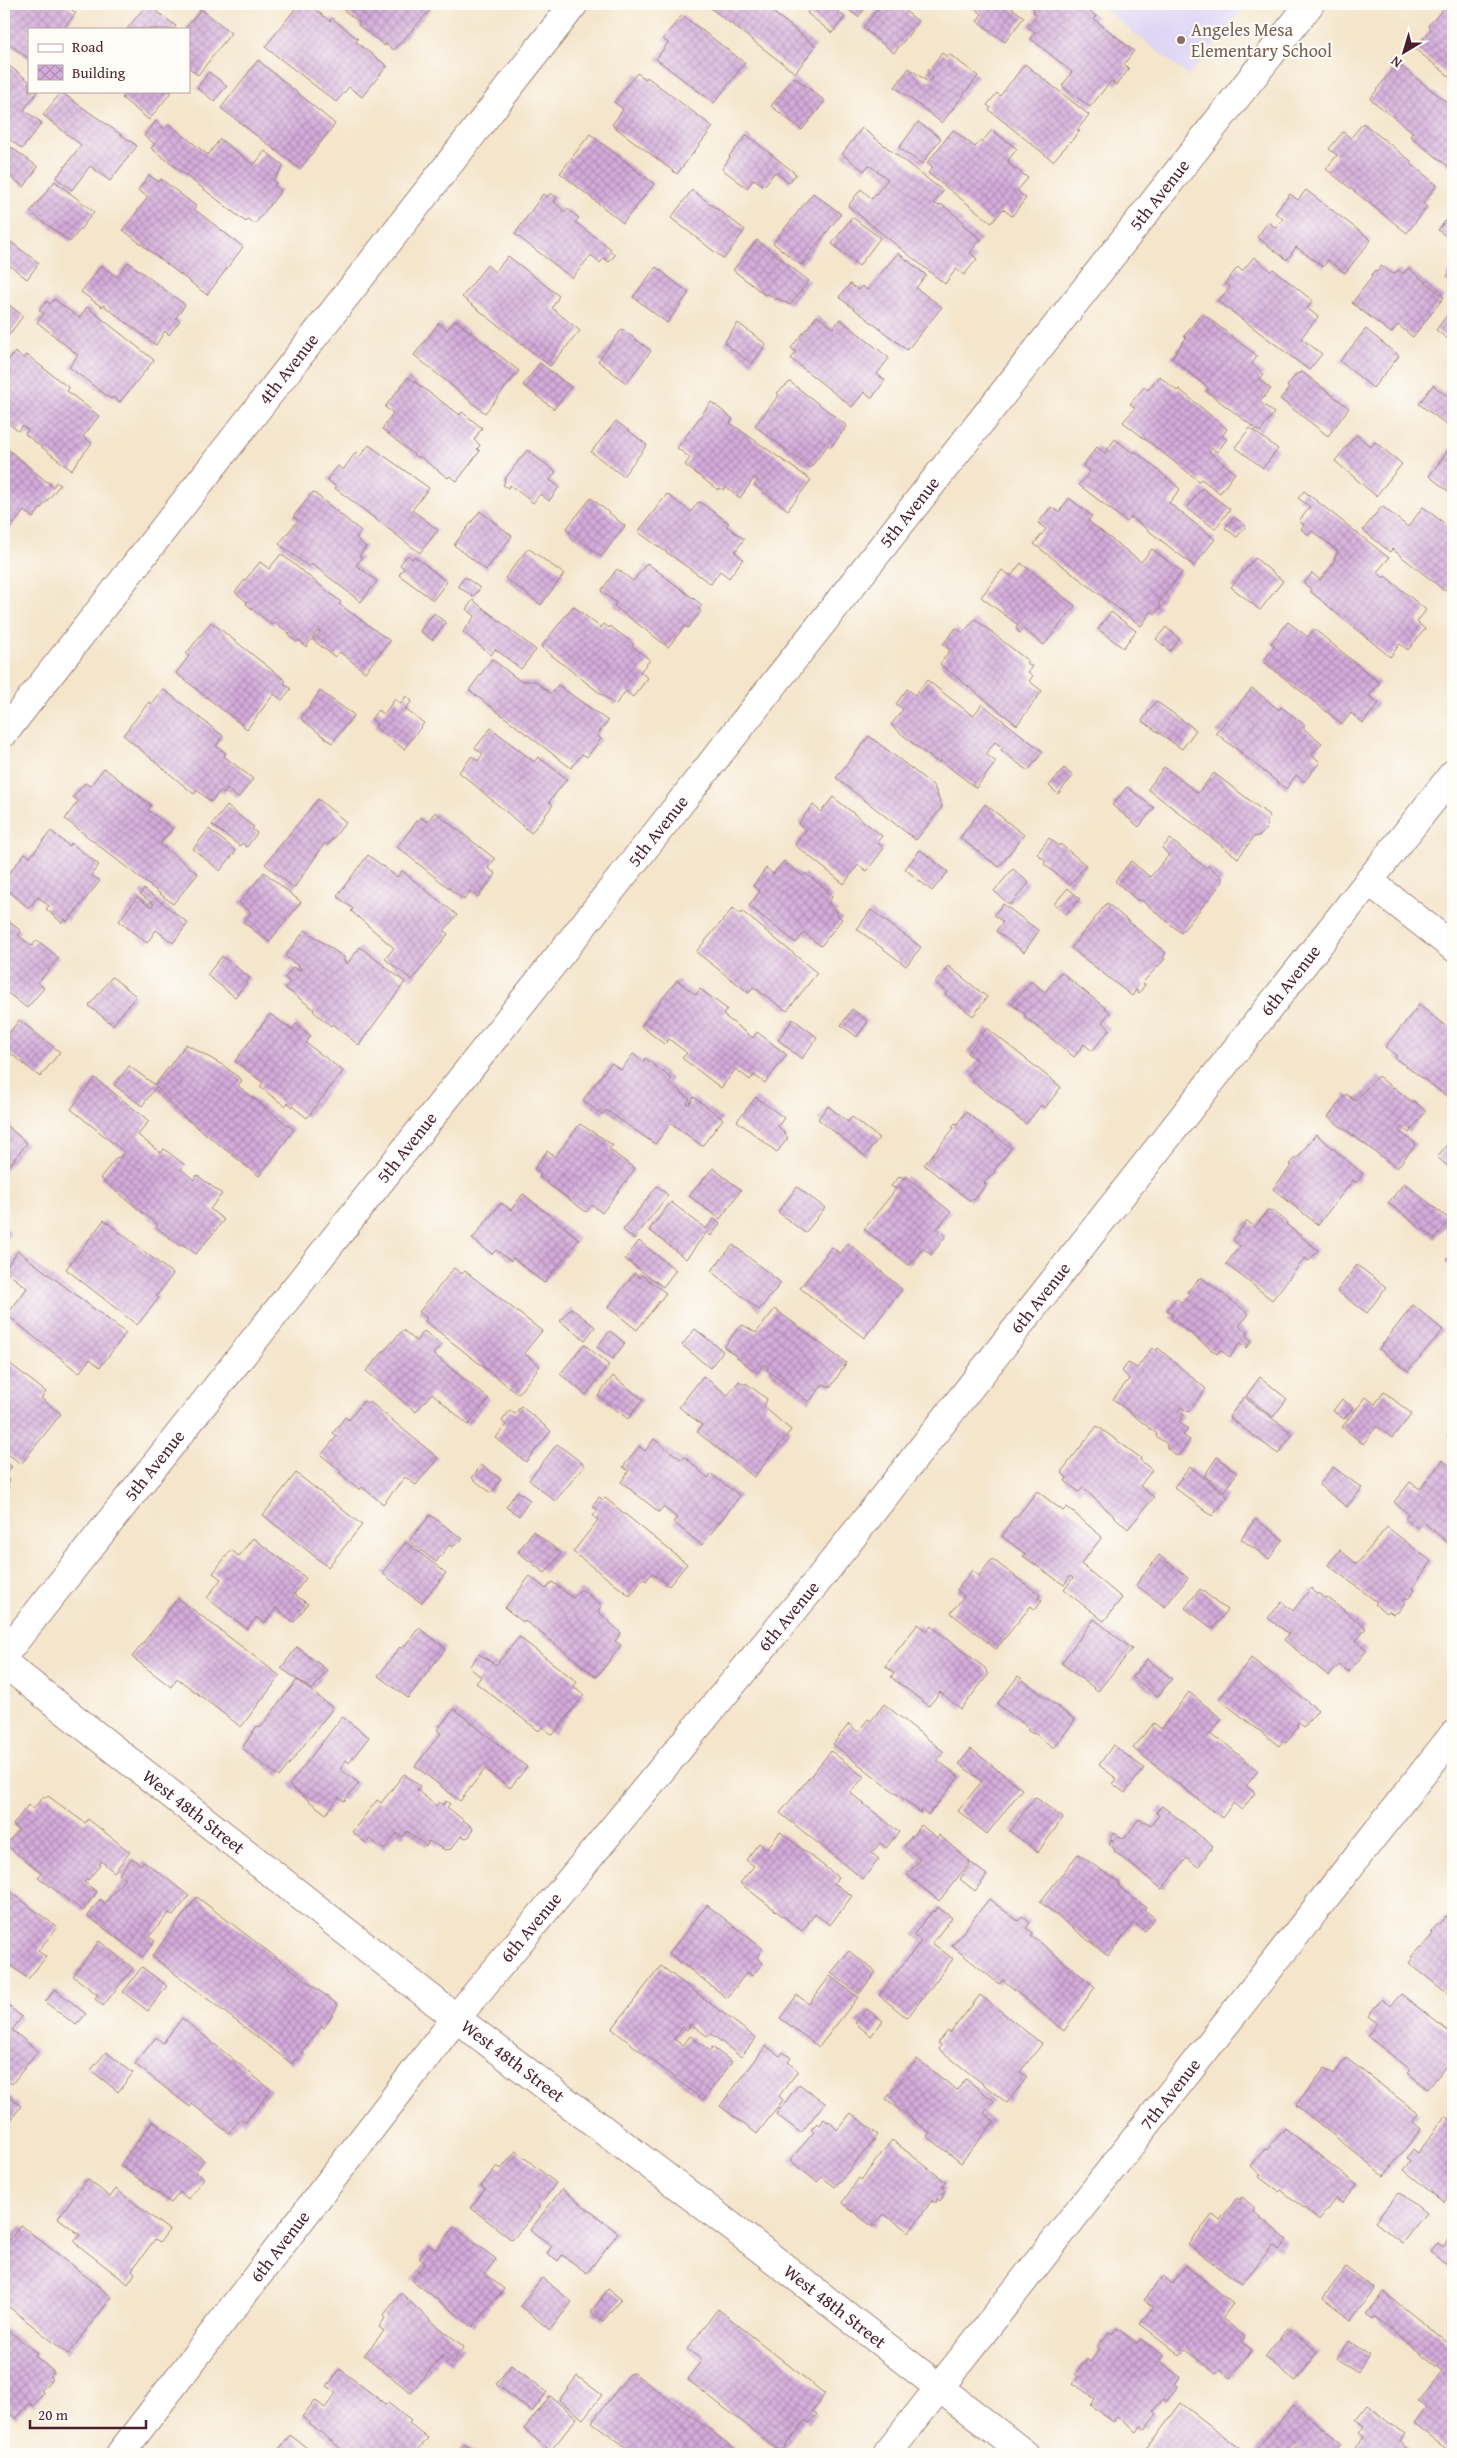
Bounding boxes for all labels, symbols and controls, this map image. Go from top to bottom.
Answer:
place label: Angeles Mesa Elementary School [1191,16,1332,64]
legend [28,28,190,92]
north arrow [1380,28,1430,78]
marker: Angeles Mesa Elementary School [1175,34,1187,46]
text: Road [72,36,103,57]
text: N [1386,51,1406,73]
text: Building [72,62,126,83]
street label: 5th Avenue [1122,153,1196,236]
street label: 4th Avenue [252,327,325,410]
street label: 5th Avenue [872,470,946,553]
street label: 5th Avenue [621,789,694,872]
street label: 6th Avenue [1253,939,1327,1022]
street label: 5th Avenue [370,1106,443,1189]
street label: 6th Avenue [1003,1256,1077,1339]
street label: 5th Avenue [117,1424,191,1507]
street label: 6th Avenue [751,1575,825,1657]
street label: West 48th Street [137,1763,251,1861]
street label: 6th Avenue [493,1886,568,1968]
street label: West 48th Street [456,2012,571,2109]
street label: 7th Avenue [1133,2052,1207,2135]
street label: 6th Avenue [243,2204,316,2288]
street label: West 48th Street [778,2258,893,2355]
scale bar [30,2398,146,2430]
text: 20 m [38,2404,69,2425]

